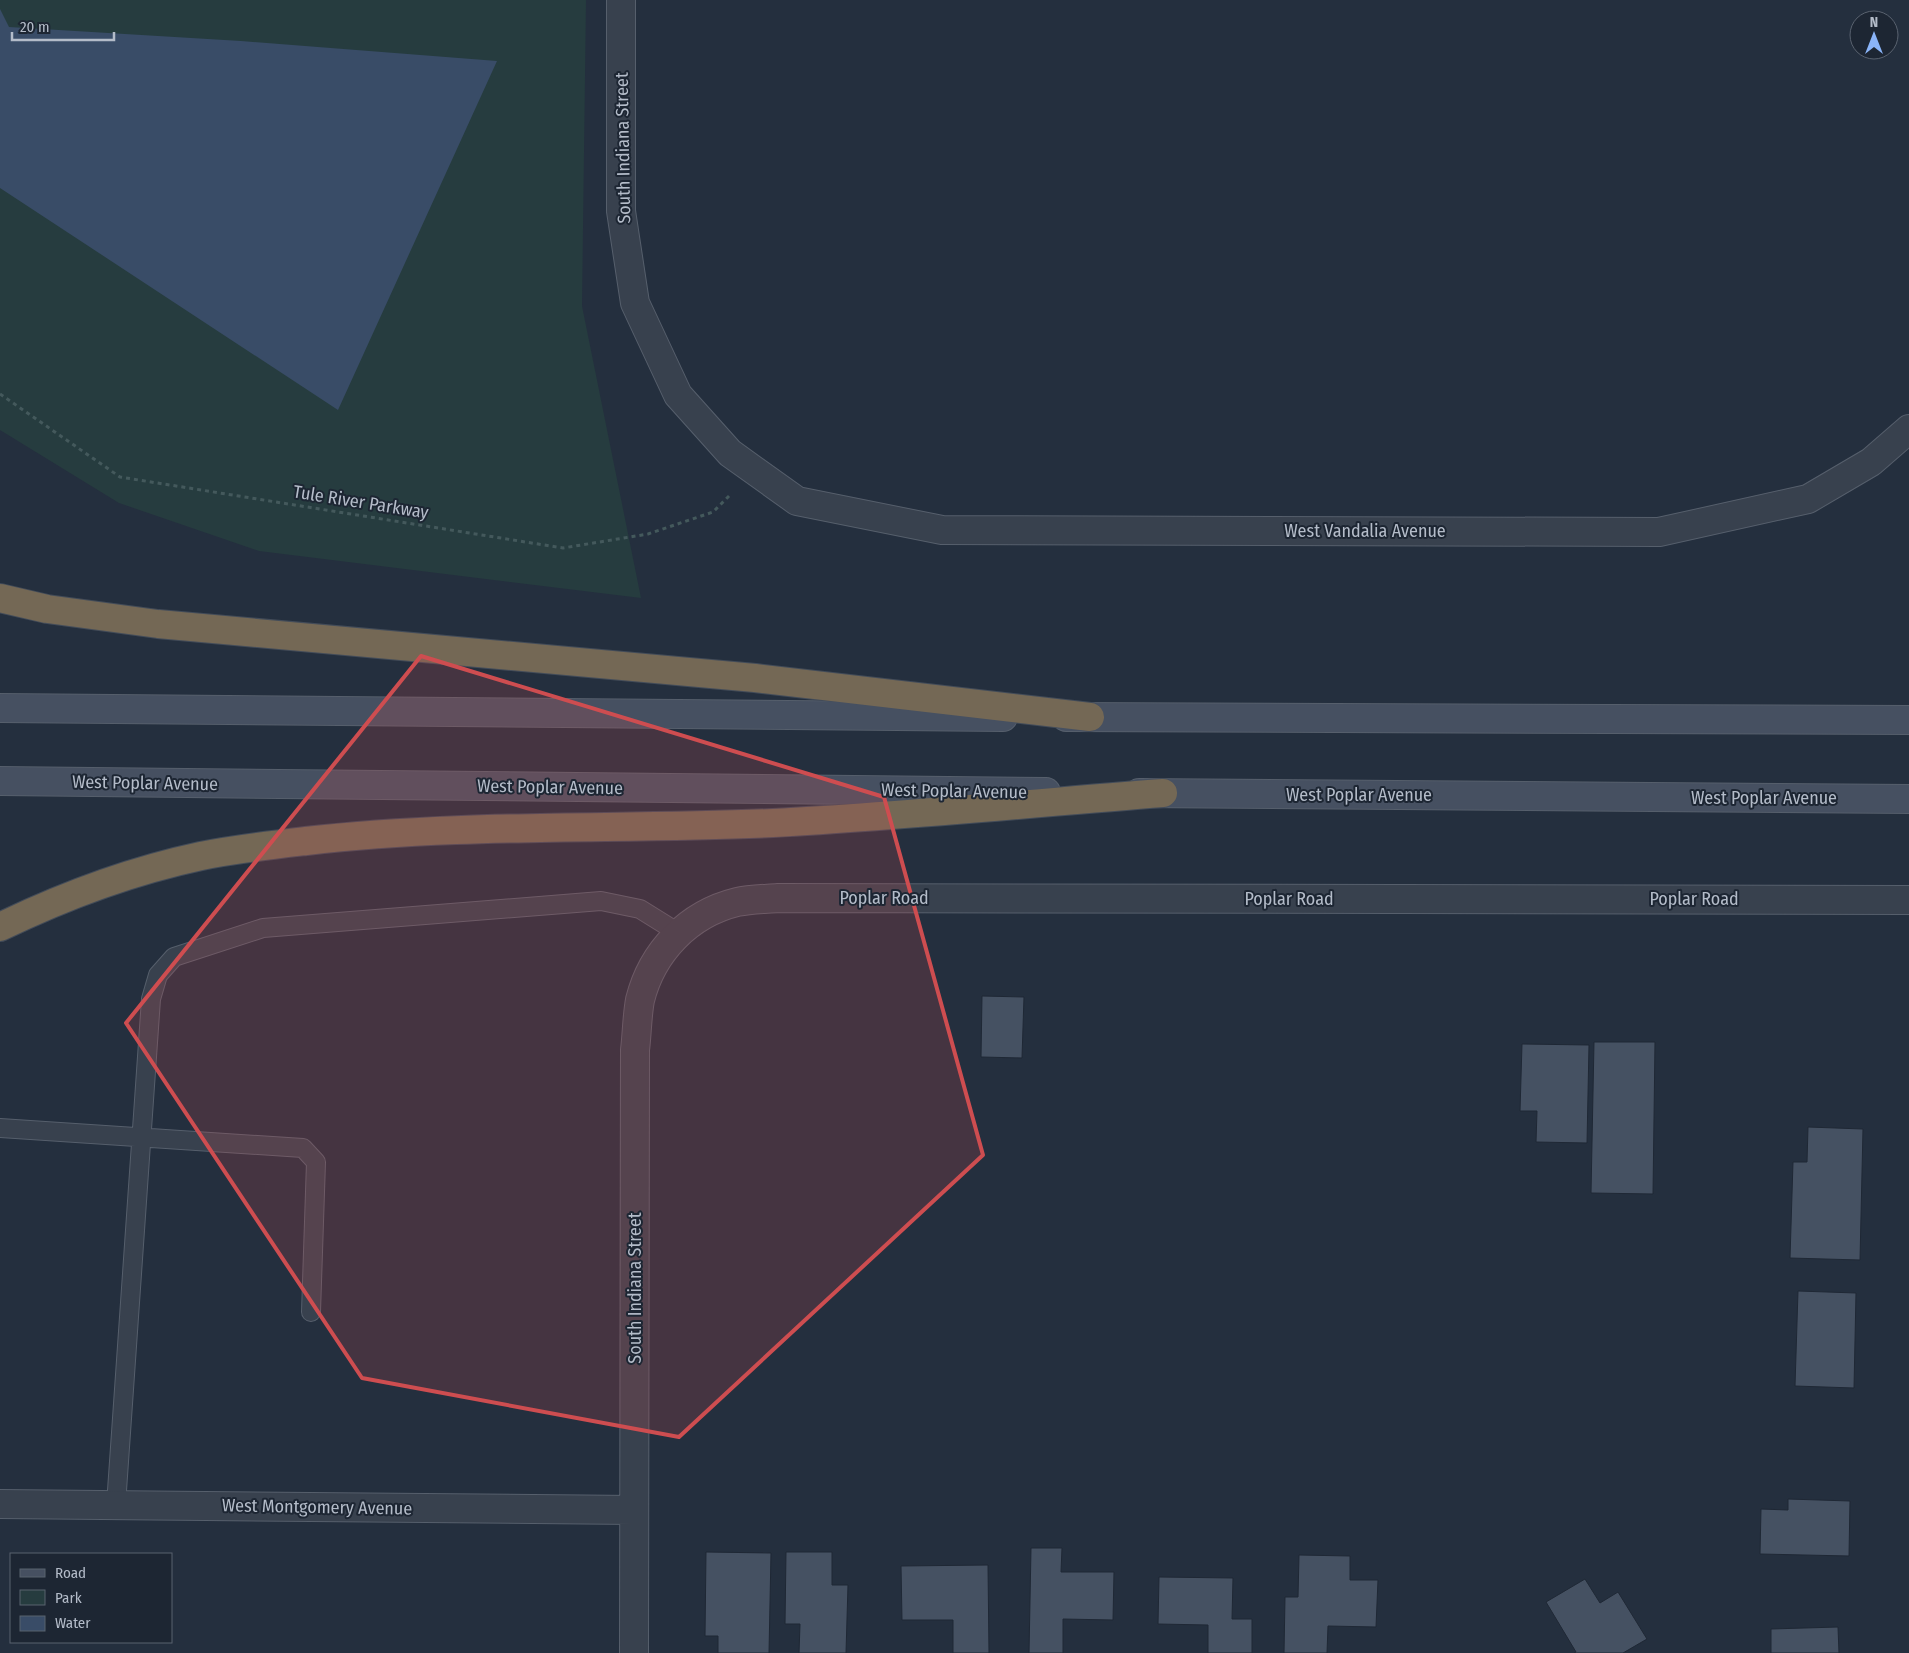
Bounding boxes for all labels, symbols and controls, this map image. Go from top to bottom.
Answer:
scale bar [12,10,115,42]
north arrow [1849,10,1899,60]
text: N [1870,14,1878,31]
text: 20 m [20,18,50,36]
street label: South Indiana Street [611,72,635,224]
street label: Tule River Parkway [292,480,430,524]
street label: West Vandalia Avenue [1284,520,1446,542]
street label: West Poplar Avenue [72,771,218,795]
street label: West Poplar Avenue [477,775,623,799]
street label: West Poplar Avenue [881,779,1027,803]
street label: West Poplar Avenue [1286,784,1432,806]
street label: West Poplar Avenue [1691,787,1837,809]
street label: Poplar Road [839,887,929,909]
street label: Poplar Road [1244,888,1334,910]
street label: Poplar Road [1649,888,1739,910]
street label: South Indiana Street [624,1212,646,1364]
street label: West Montgomery Avenue [222,1494,412,1520]
legend [10,1553,172,1643]
text: Road [55,1564,86,1582]
text: Park [55,1589,82,1607]
text: Water [55,1614,91,1632]

